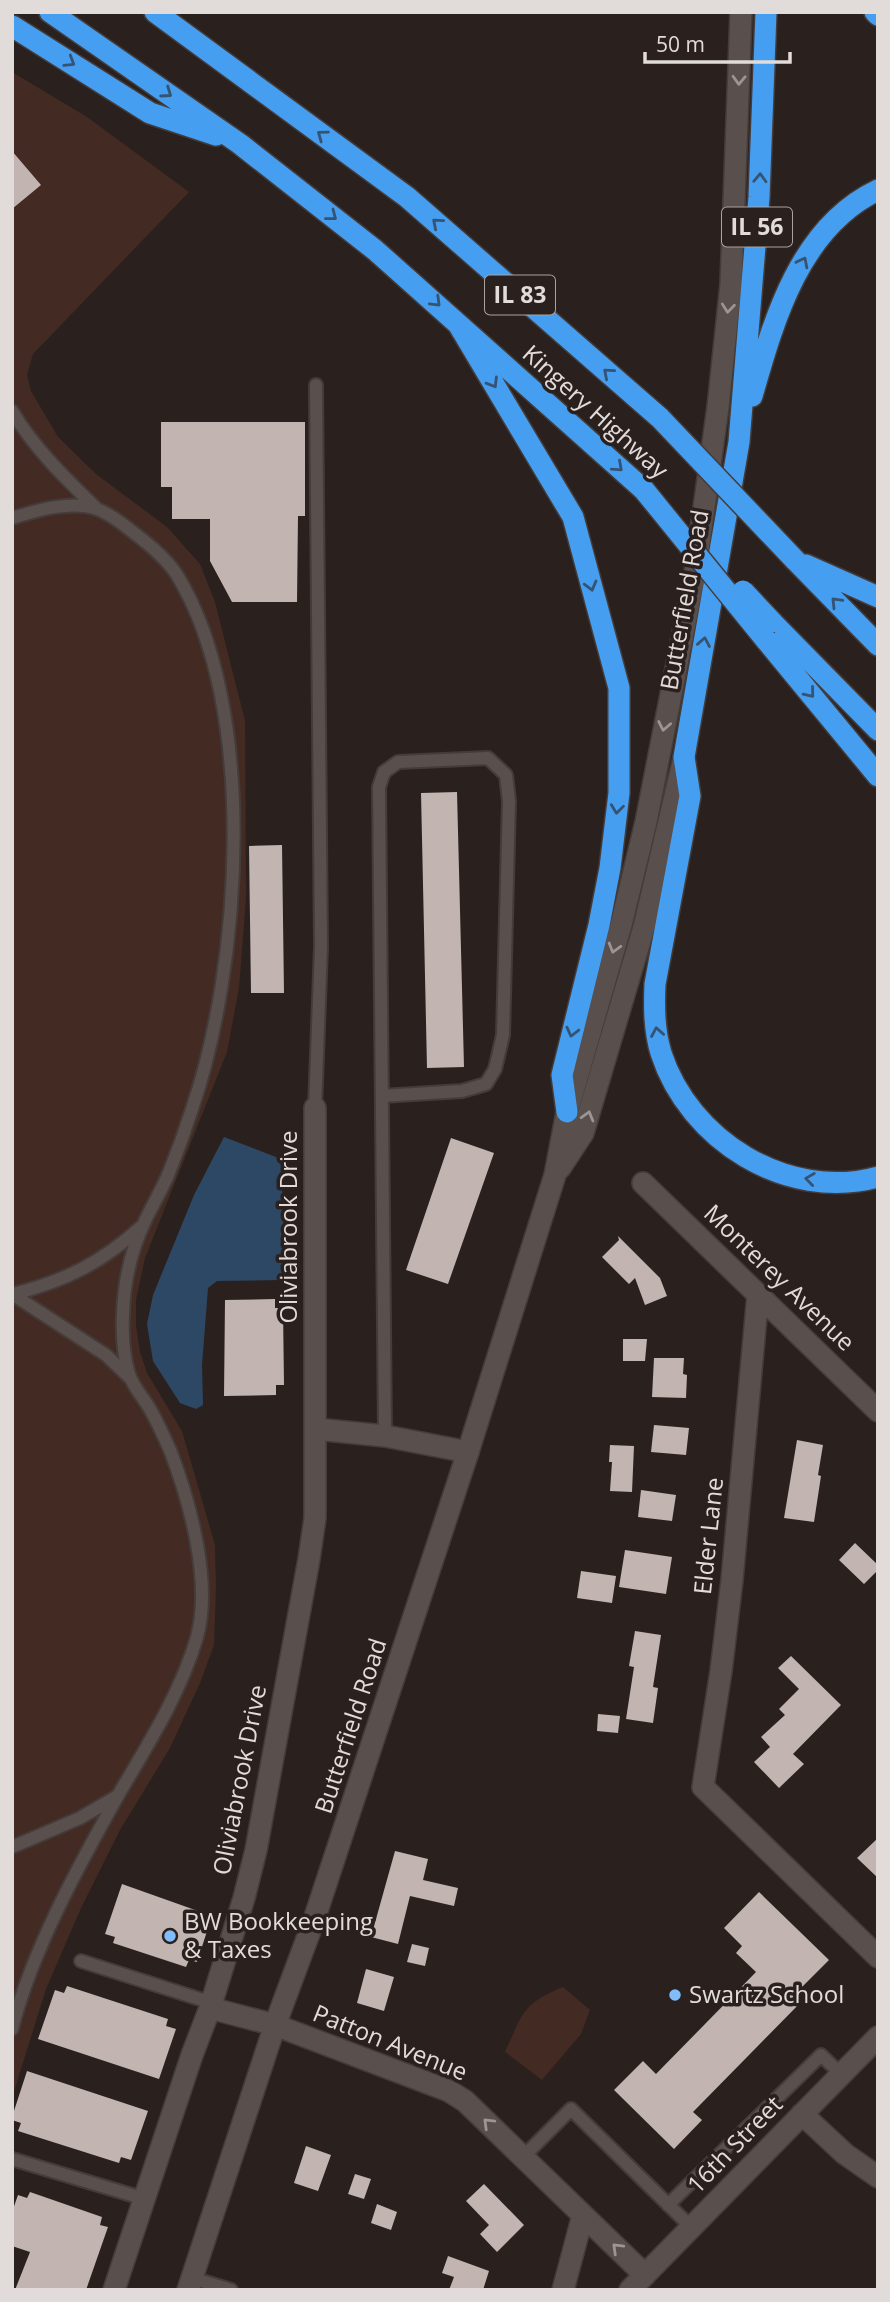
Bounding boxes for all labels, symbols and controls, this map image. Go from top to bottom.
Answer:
scale bar [645,21,790,65]
text: 50 m [656,30,705,58]
one-way arrow [62,54,75,67]
one-way arrow [731,75,746,86]
one-way arrow [159,85,172,97]
one-way arrow [317,130,330,143]
one-way arrow [753,173,768,184]
one-way arrow [324,208,337,220]
road number: IL 56 [722,208,792,246]
one-way arrow [433,219,446,231]
one-way arrow [794,257,808,269]
road number: IL 83 [485,276,555,314]
one-way arrow [427,294,440,307]
one-way arrow [721,302,736,313]
street label: Kingery Highway [516,337,677,486]
one-way arrow [604,369,617,381]
one-way arrow [485,375,498,388]
one-way arrow [610,459,623,471]
street label: Butterfield Road [651,507,716,692]
one-way arrow [583,579,597,591]
one-way arrow [832,597,845,610]
one-way arrow [696,636,711,648]
one-way arrow [801,685,814,697]
one-way arrow [658,720,673,732]
one-way arrow [610,803,625,815]
one-way arrow [608,942,623,954]
one-way arrow [566,1026,581,1038]
one-way arrow [650,1026,665,1038]
one-way arrow [580,1110,595,1122]
street label: Oliviabrook Drive [271,1130,304,1324]
one-way arrow [804,1172,816,1187]
street label: Monterey Avenue [697,1196,863,1358]
street label: Elder Lane [685,1476,730,1596]
street label: Butterfield Road [306,1634,393,1817]
street label: Oliviabrook Drive [204,1682,273,1878]
place label: BW Bookkeeping & Taxes [184,1904,373,1965]
marker: BW Bookkeeping & Taxes [162,1928,178,1944]
place label: Swartz School [689,1977,844,2010]
marker: Swartz School [667,1987,683,2003]
street label: Patton Avenue [308,1996,473,2088]
street label: 16th Street [679,2088,789,2200]
one-way arrow [483,2119,496,2132]
one-way arrow [613,2244,626,2257]

